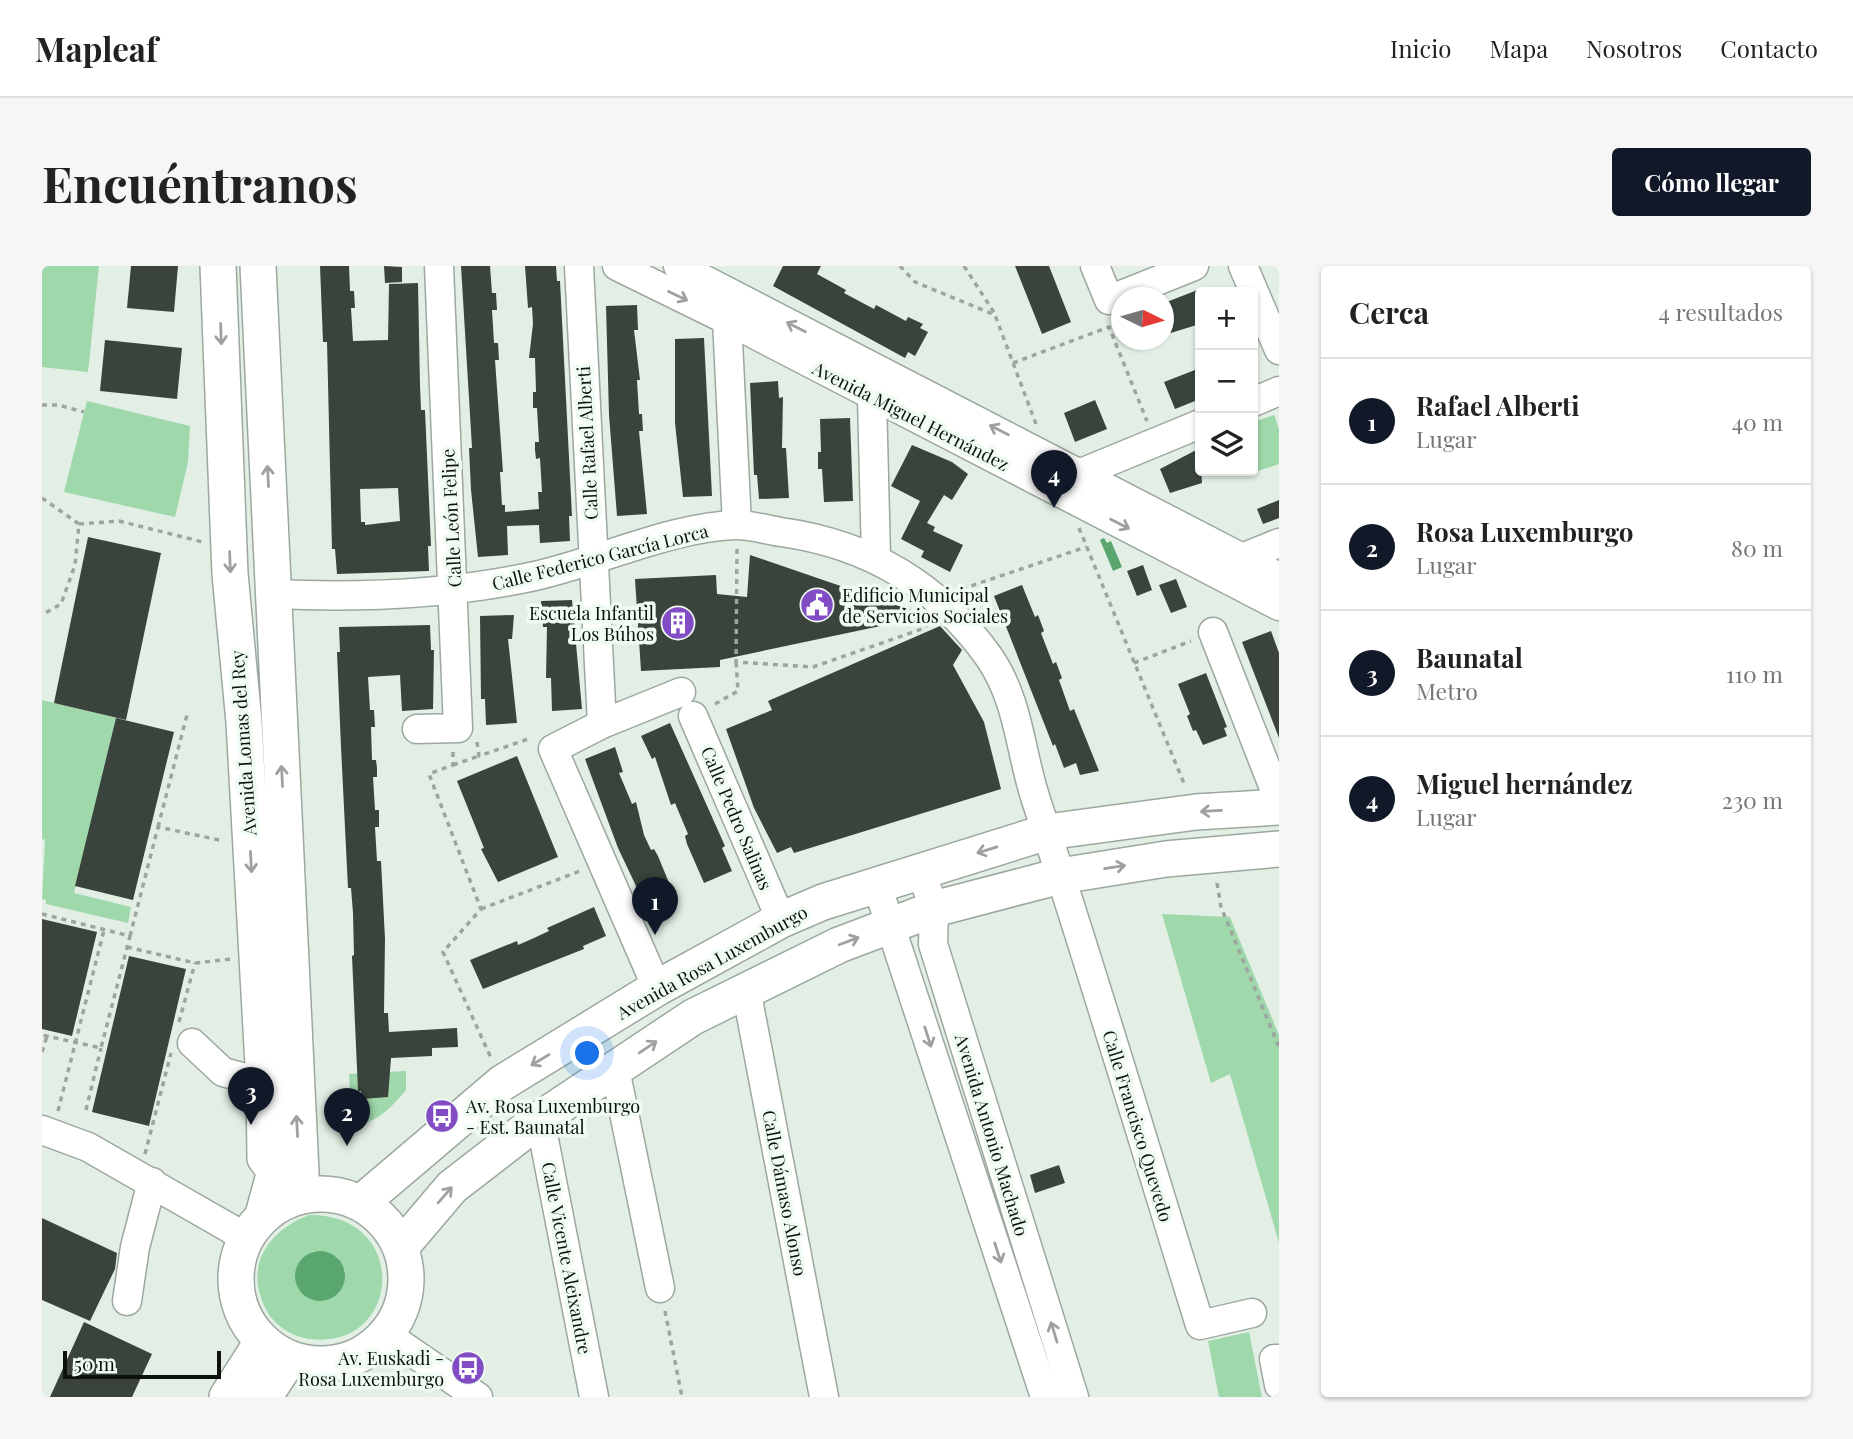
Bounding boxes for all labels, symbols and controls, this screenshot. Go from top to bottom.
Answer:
text: Mapleaf [35,26,158,70]
text: Inicio [1390,32,1451,64]
text: Mapa [1489,32,1548,64]
text: Nosotros [1586,32,1682,64]
text: Contacto [1720,32,1818,64]
button: Cómo llegar [1612,148,1811,216]
text: Encuéntranos [42,150,358,215]
north arrow [1111,287,1174,350]
map controls [1195,287,1258,476]
button: + [1195,287,1258,350]
one-way arrow [667,290,688,303]
text: Cerca [1349,292,1429,332]
text: 4 resultados [1658,296,1783,327]
one-way arrow [786,319,807,333]
one-way arrow [214,322,227,345]
button: − [1195,350,1258,413]
street label: Avenida Miguel Hernández [808,355,1013,476]
street label: Calle Rafael Alberti [571,365,603,521]
text: Rafael Alberti [1416,388,1579,423]
text: 1 [1368,406,1376,437]
text: 40 m [1732,406,1783,437]
button: layers [1195,413,1258,476]
one-way arrow [989,423,1010,437]
text: Lugar [1416,423,1477,454]
street label: Calle León Felipe [435,448,467,588]
pin: 4 [1031,450,1077,508]
one-way arrow [261,465,274,488]
text: Rosa Luxemburgo [1416,514,1633,549]
one-way arrow [1109,517,1130,531]
street label: Calle Federico García Lorca [489,518,711,596]
text: 2 [1366,532,1378,563]
text: 80 m [1731,532,1783,563]
text: Lugar [1416,549,1477,580]
one-way arrow [223,550,236,573]
place label: Edificio Municipal de Servicios Sociales [842,583,1008,628]
public building icon: Edificio Municipal de Servicios Sociales [798,586,836,624]
place label: Escuela Infantil Los Búhos [529,601,654,646]
building icon: Escuela Infantil Los Búhos [659,604,697,642]
text: Baunatal [1416,640,1523,675]
street label: Avenida Lomas del Rey [225,650,262,837]
text: 3 [1366,658,1378,689]
text: 110 m [1726,658,1783,689]
text: Metro [1416,675,1478,706]
street label: Calle Pedro Salinas [696,743,778,893]
one-way arrow [275,765,288,788]
text: Miguel hernández [1416,766,1633,801]
text: 4 [1366,784,1378,815]
text: 230 m [1722,784,1783,815]
text: Lugar [1416,801,1477,832]
one-way arrow [1200,805,1223,818]
one-way arrow [977,845,999,858]
one-way arrow [245,850,258,873]
one-way arrow [1103,860,1126,873]
pin: 1 [632,877,678,935]
street label: Avenida Rosa Luxemburgo [611,899,812,1025]
one-way arrow [838,933,860,946]
one-way arrow [922,1025,935,1047]
street label: Calle Francisco Quevedo [1097,1027,1179,1225]
street label: Avenida Antonio Machado [950,1030,1034,1239]
your location [570,1036,604,1070]
one-way arrow [638,1040,658,1054]
one-way arrow [530,1053,550,1067]
pin: 3 [228,1067,274,1125]
pin: 2 [324,1088,370,1146]
place label: Av. Rosa Luxemburgo - Est. Baunatal [465,1094,640,1139]
bus stop icon: Av. Rosa Luxemburgo - Est. Baunatal [423,1097,461,1135]
street label: Calle Dámaso Alonso [757,1108,813,1278]
one-way arrow [290,1115,303,1138]
street label: Calle Vicente Aleixandre [537,1160,597,1356]
one-way arrow [437,1187,453,1205]
one-way arrow [993,1241,1005,1263]
one-way arrow [1046,1321,1059,1343]
place label: Av. Euskadi - Rosa Luxemburgo [298,1346,444,1391]
scale bar [63,1348,220,1380]
bus stop icon: Av. Euskadi - Rosa Luxemburgo [449,1349,487,1387]
text: 50 m [74,1350,115,1376]

